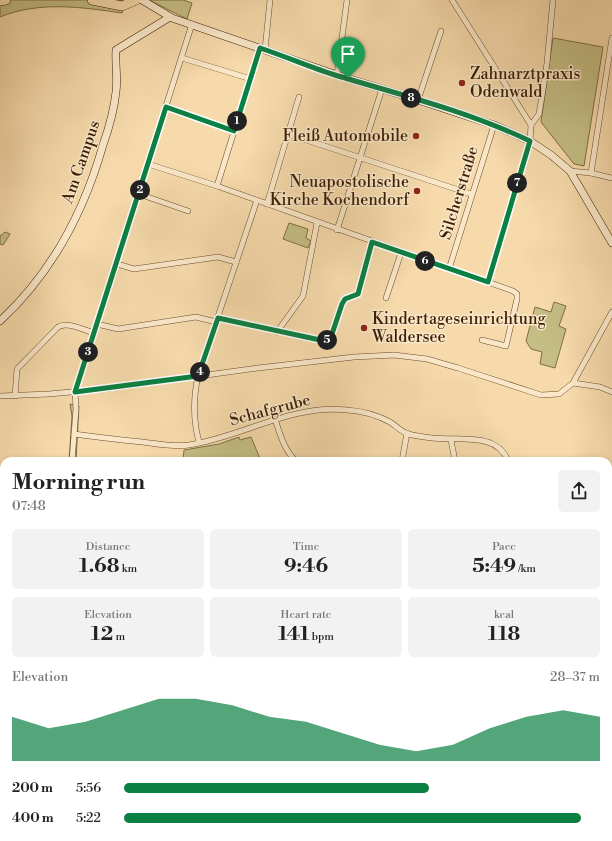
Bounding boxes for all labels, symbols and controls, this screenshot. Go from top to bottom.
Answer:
pin [331,37,365,78]
icon: arrive [337,43,359,65]
place label: Zahnarztpraxis Odenwald [470,64,581,102]
marker: Zahnarztpraxis Odenwald [457,78,467,88]
pin: 8 [401,88,421,108]
text: 8 [407,91,415,105]
pin: 1 [227,111,247,131]
text: 1 [234,114,240,128]
street label: Am Campus [57,118,105,207]
place label: Fleiß Automobile [282,126,408,146]
marker: Fleiß Automobile [411,131,421,141]
street label: Silcherstraße [435,144,483,242]
place label: Neuapostolische Kirche Kochendorf [270,172,410,210]
pin: 7 [507,173,527,193]
text: 7 [514,176,520,190]
pin: 2 [130,180,150,200]
text: 2 [137,183,143,197]
marker: Neuapostolische Kirche Kochendorf [412,186,422,196]
pin: 6 [415,251,435,271]
text: 6 [422,254,428,268]
place label: Kindertageseinrichtung Waldersee [371,309,546,347]
marker: Kindertageseinrichtung Waldersee [359,323,369,333]
pin: 5 [317,330,337,350]
text: 5 [324,333,330,347]
pin: 3 [78,342,98,362]
text: 3 [85,345,91,359]
pin: 4 [190,362,210,382]
text: 4 [196,365,204,379]
street label: Schafgrube [227,390,313,430]
text: Morning run [12,469,145,496]
button: share [558,470,600,512]
text: 07:48 [12,498,46,514]
text: Distance [86,540,130,554]
text: Time [293,540,319,554]
text: Pace [492,540,516,554]
text: 1.68 [79,554,119,579]
text: 9:46 [284,554,328,579]
text: 5:49 [472,554,516,579]
text: km [119,562,137,576]
text: /km [516,562,536,576]
text: Elevation [84,608,132,622]
text: Heart rate [281,608,331,622]
text: kcal [494,608,514,622]
text: 12 [91,622,113,647]
text: 141 [278,622,309,647]
text: 118 [488,622,520,647]
text: m [113,630,125,644]
text: bpm [309,630,334,644]
text: Elevation [12,669,68,685]
text: 28–37 m [550,669,600,685]
text: 200 m [12,780,53,796]
text: 5:56 [76,780,101,796]
text: 400 m [12,810,54,826]
text: 5:22 [76,810,101,826]

